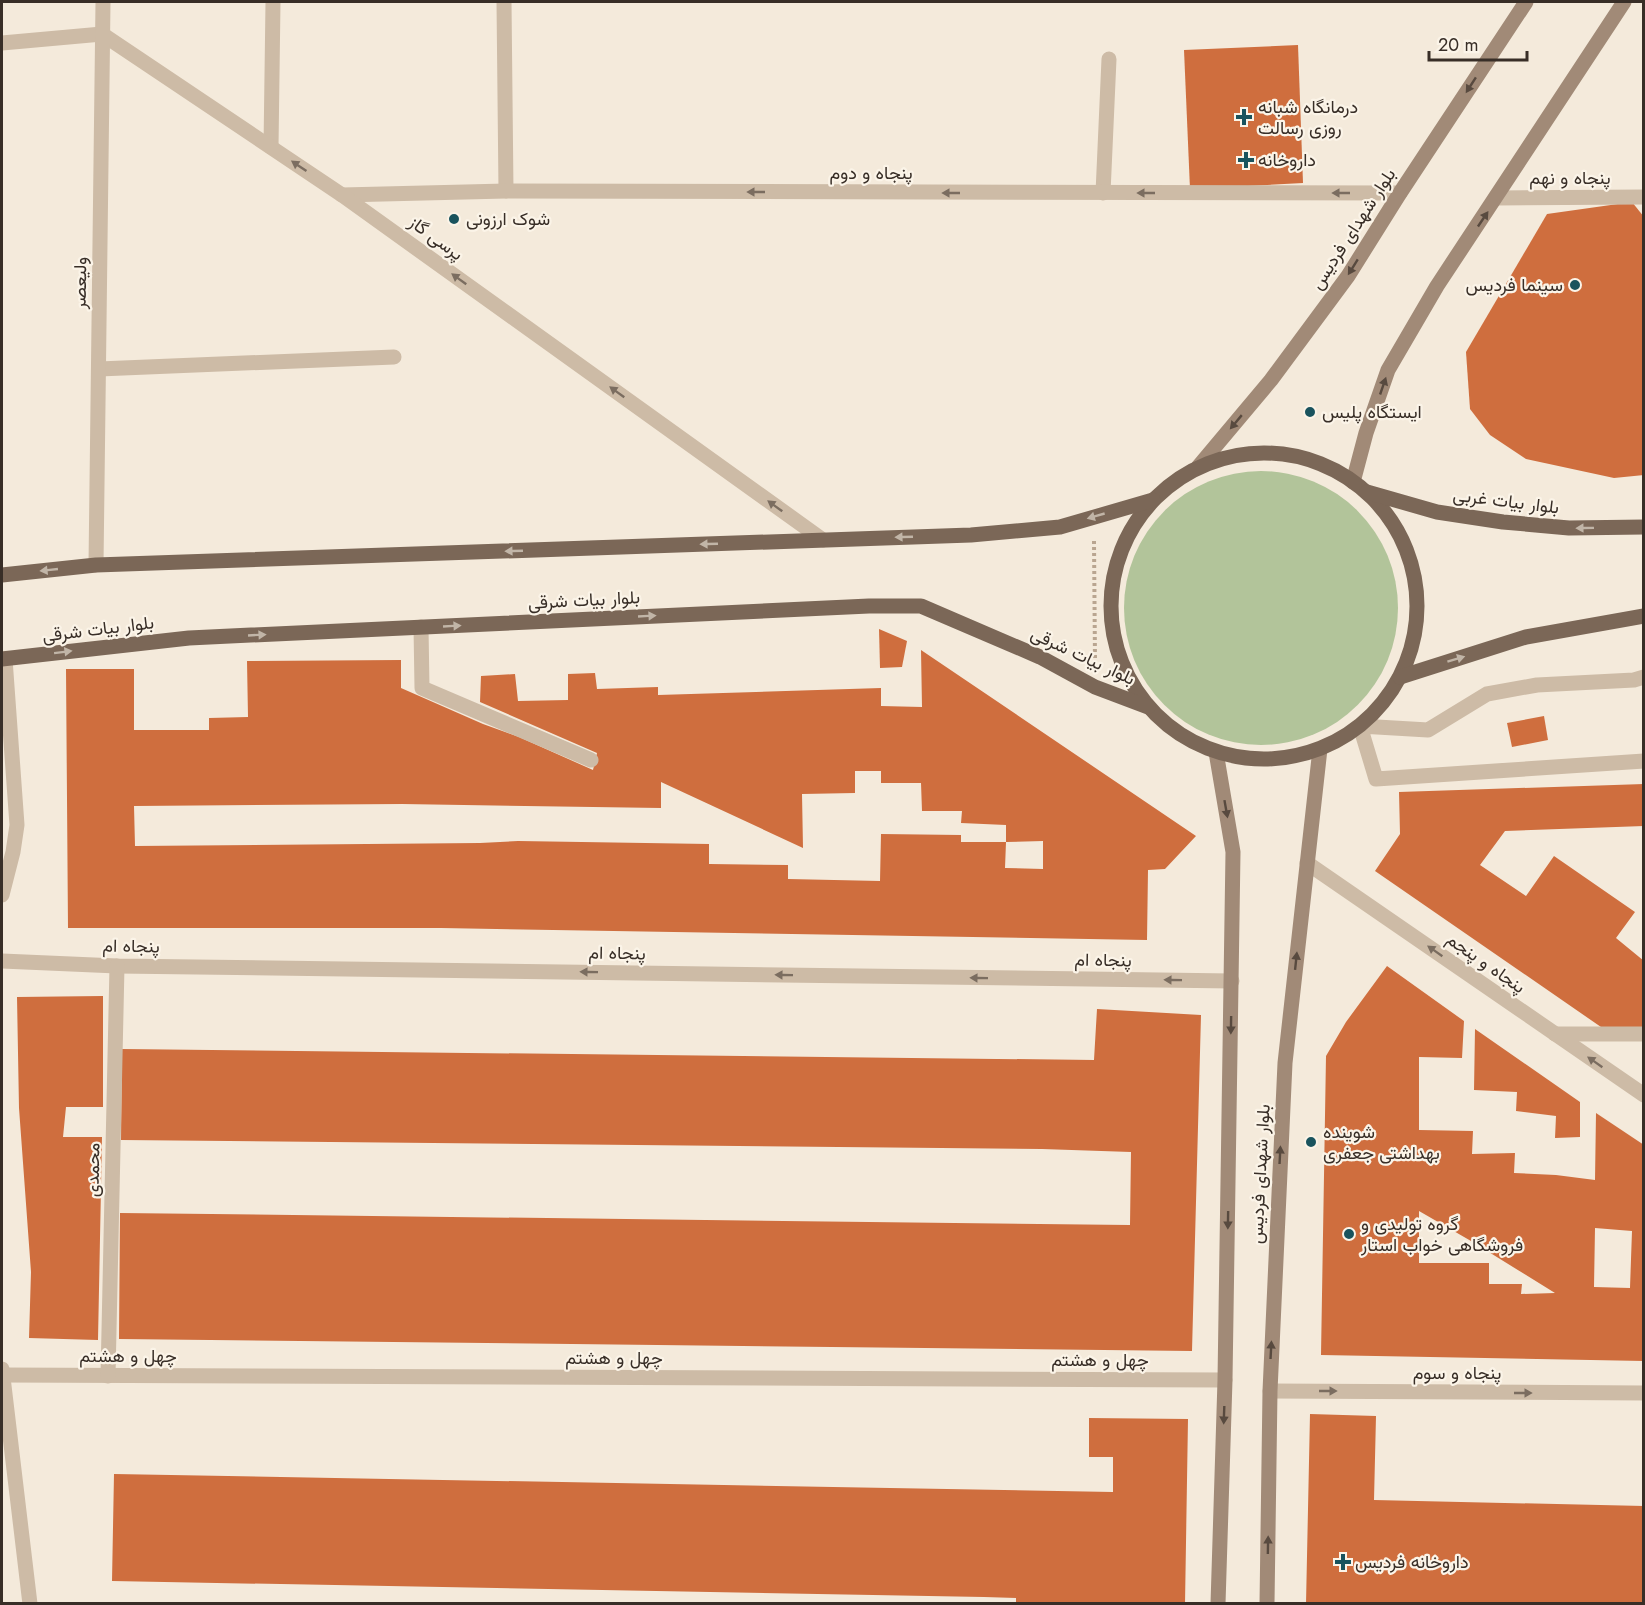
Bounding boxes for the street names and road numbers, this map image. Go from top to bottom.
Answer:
street label: پنجاه و دوم [829,160,913,186]
street label: بلوار شهدای فردیس [1304,163,1402,295]
street label: پنجاه و نهم [1529,165,1611,191]
street label: پرسی گاز [403,209,469,267]
street label: ولیعصر [67,257,93,310]
street label: بلوار بیات غربی [1451,482,1561,520]
street label: بلوار بیات شرقی [527,584,641,616]
street label: بلوار بیات شرقی [41,609,155,649]
street label: بلوار بیات شرقی [1027,620,1139,692]
street label: پنجاه و پنجم [1441,926,1531,1000]
street label: پنجاه ام [102,933,160,959]
street label: پنجاه ام [588,940,646,966]
street label: پنجاه ام [1074,947,1132,973]
street label: بلوار شهدای فردیس [1243,1103,1277,1245]
street label: محمدی [80,1143,106,1197]
street label: چهل و هشتم [79,1343,177,1369]
street label: چهل و هشتم [565,1345,663,1371]
street label: چهل و هشتم [1051,1347,1149,1373]
street label: پنجاه و سوم [1413,1360,1501,1386]

